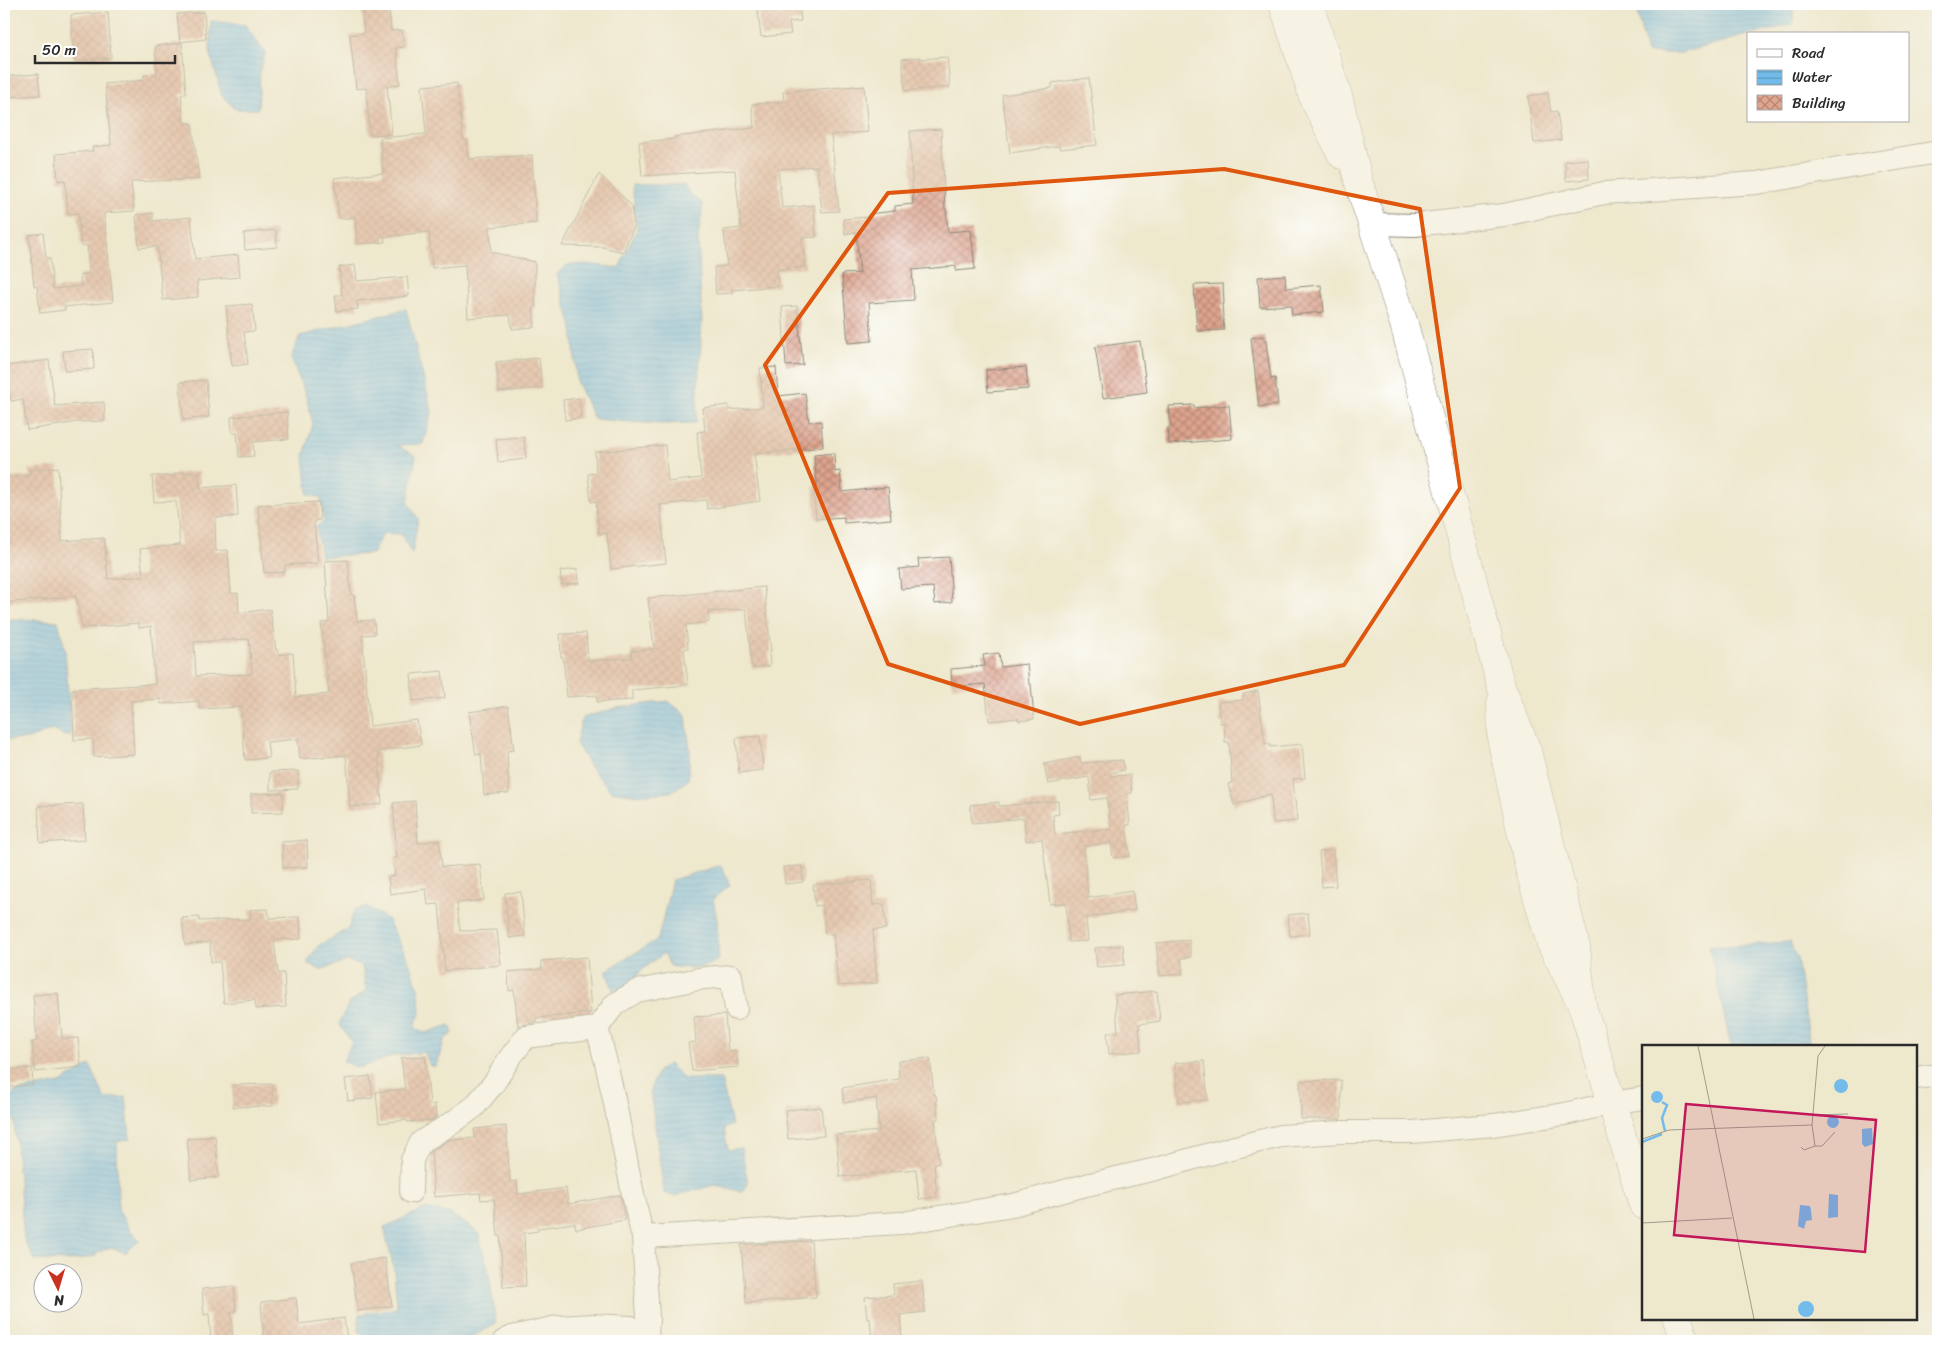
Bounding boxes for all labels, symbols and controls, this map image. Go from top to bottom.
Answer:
scale bar [35,32,175,64]
legend [1747,32,1910,122]
text: 50 m [42,37,77,63]
text: Road [1792,40,1825,66]
text: Water [1792,64,1832,90]
text: Building [1792,90,1846,116]
inset map [1642,1045,1917,1320]
north arrow [32,1262,82,1312]
text: N [53,1287,66,1313]

